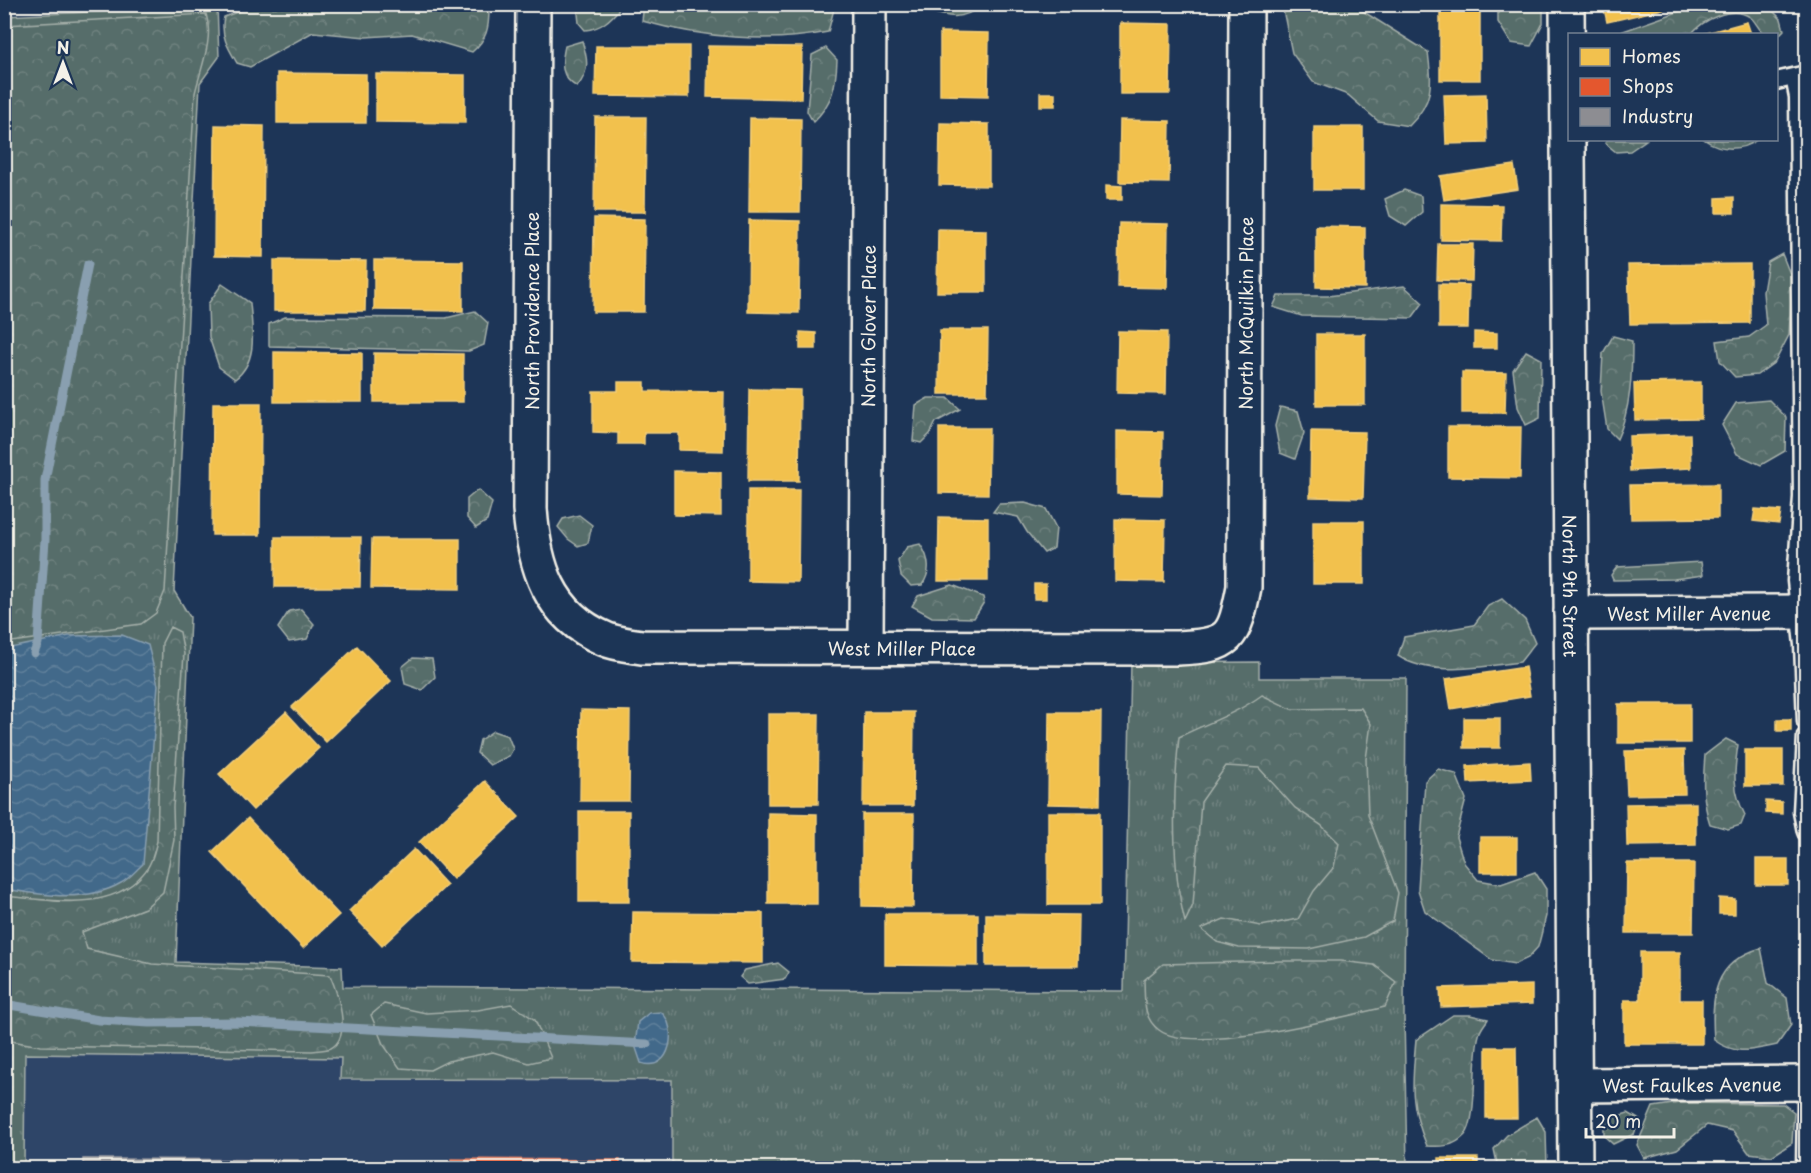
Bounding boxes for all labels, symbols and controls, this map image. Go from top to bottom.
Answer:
north arrow [33,33,93,93]
legend [1568,33,1778,141]
text: N [57,35,69,59]
text: Homes [1622,42,1680,69]
text: Shops [1622,72,1673,99]
text: Industry [1622,102,1693,129]
street label: North Providence Place [518,212,545,410]
street label: North McQuilkin Place [1231,217,1259,410]
street label: North Glover Place [854,245,881,407]
street label: North 9th Street [1557,514,1585,657]
street label: West Miller Avenue [1607,599,1771,626]
street label: West Miller Place [828,634,976,661]
street label: West Faulkes Avenue [1602,1070,1782,1098]
scale bar [1586,1101,1674,1139]
text: 20 m [1595,1107,1641,1134]

